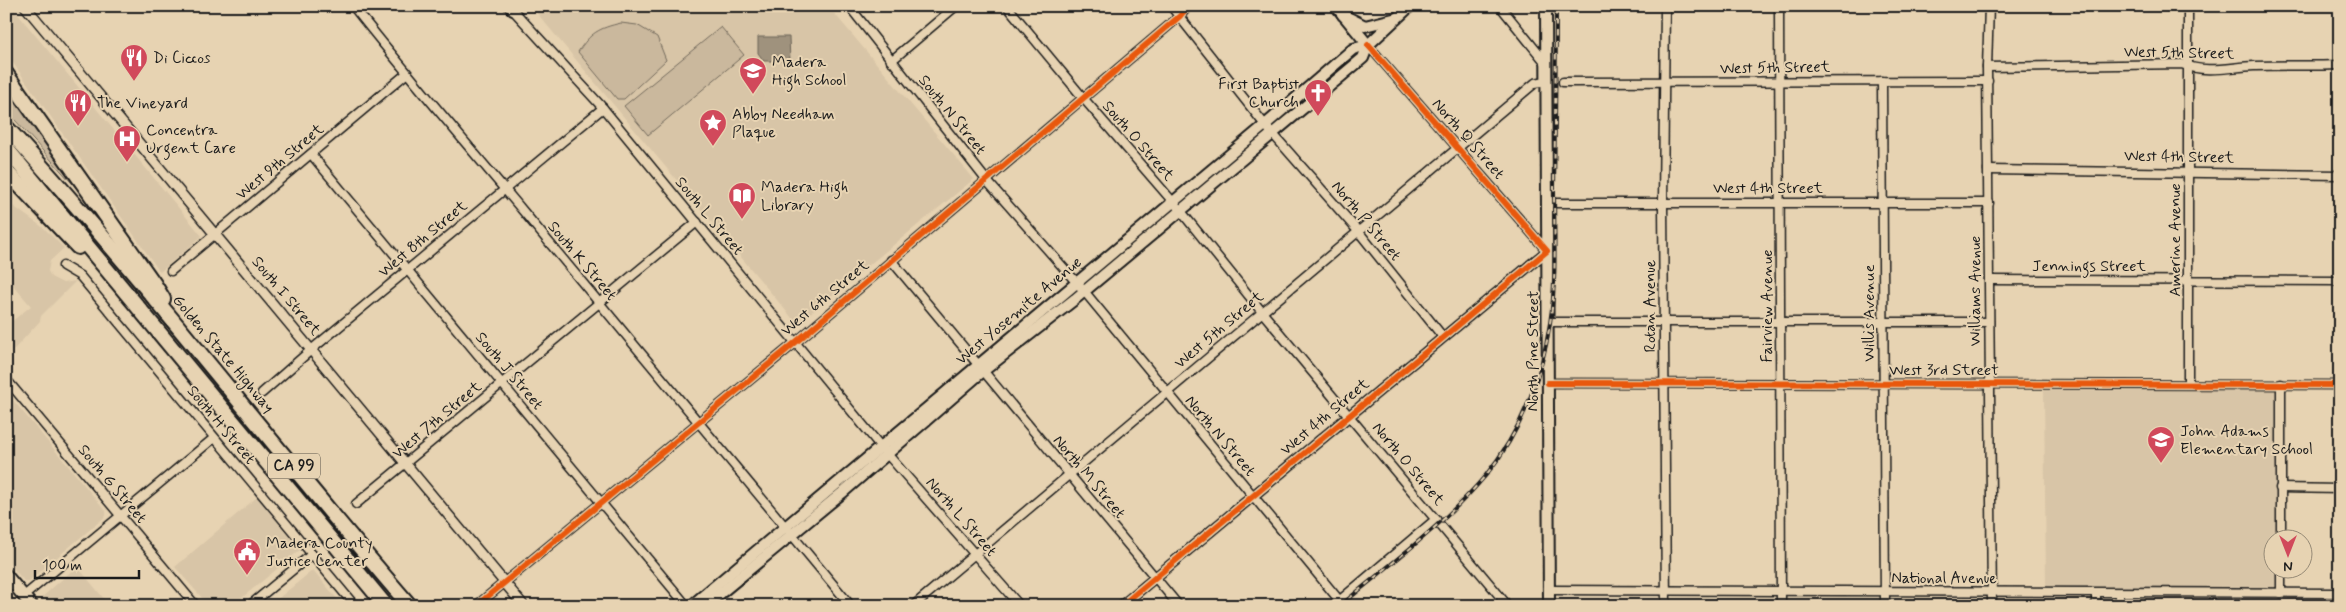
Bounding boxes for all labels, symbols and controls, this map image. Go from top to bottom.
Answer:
street label: West 5th Street [2124,42,2235,64]
restaurant icon: Di Ciccos [119,43,149,82]
place label: Di Ciccos [153,48,210,69]
place label: Madera High School [772,52,847,92]
school or university icon: Madera High School [738,56,768,95]
street label: West 5th Street [1720,57,1831,79]
street label: South N Street [913,71,991,159]
place label: First Baptist Church [1218,74,1299,113]
church icon: First Baptist Church [1303,78,1333,117]
restaurant icon: The Vineyard [63,88,93,127]
place label: The Vineyard [97,93,188,114]
street label: North Q Street [1427,94,1509,184]
street label: South O Street [1097,96,1179,186]
place label: Abby Needham Plaque [732,104,834,143]
place icon: Abby Needham Plaque [698,108,728,147]
street label: West 9th Street [232,119,329,205]
place label: Concentra Urgent Care [146,120,236,160]
hospital icon: Concentra Urgent Care [112,124,142,163]
street label: West 4th Street [2124,146,2235,168]
street label: South L Street [670,172,748,260]
place label: Madera High Library [761,177,848,216]
street label: North P Street [1326,177,1406,265]
street label: West 4th Street [1713,178,1824,199]
library icon: Madera High Library [727,181,757,220]
street label: Amerine Avenue [2165,183,2186,297]
street label: West 8th Street [374,195,472,282]
street label: South K Street [543,217,621,305]
street label: Williams Avenue [1965,236,1986,346]
street label: Fairview Avenue [1757,250,1778,362]
street label: South I Street [247,252,326,341]
street label: West Yosemite Avenue [952,252,1086,370]
street label: West 6th Street [777,255,874,341]
street label: Jennings Street [2032,256,2147,278]
street label: Rotan Avenue [1640,259,1661,352]
street label: Willis Avenue [1859,264,1880,362]
street label: West 5th Street [1170,286,1268,374]
street label: Golden State Highway [167,290,279,418]
street label: North Pine Street [1523,290,1544,412]
street label: South J Street [470,328,548,414]
street label: West 3rd Street [1889,360,1999,381]
street label: West 4th Street [1276,373,1374,460]
street label: West 7th Street [388,376,487,464]
street label: South H Street [182,381,260,469]
street label: North N Street [1180,391,1260,481]
street label: North O Street [1367,418,1449,510]
place label: John Adams Elementary School [2180,421,2313,460]
school or university icon: John Adams Elementary School [2146,425,2176,464]
street label: North M Street [1048,431,1130,523]
street label: South G Street [73,440,151,528]
road number: CA 99 [268,454,320,478]
street label: North L Street [921,473,1001,561]
north arrow [2264,530,2314,580]
place label: Madera County Justice Center [266,533,373,572]
public building icon: Madera County Justice Center [232,537,262,576]
scale bar [35,547,139,579]
text: 100 m [42,556,82,576]
text: N [2283,557,2293,575]
street label: National Avenue [1891,568,1997,589]

